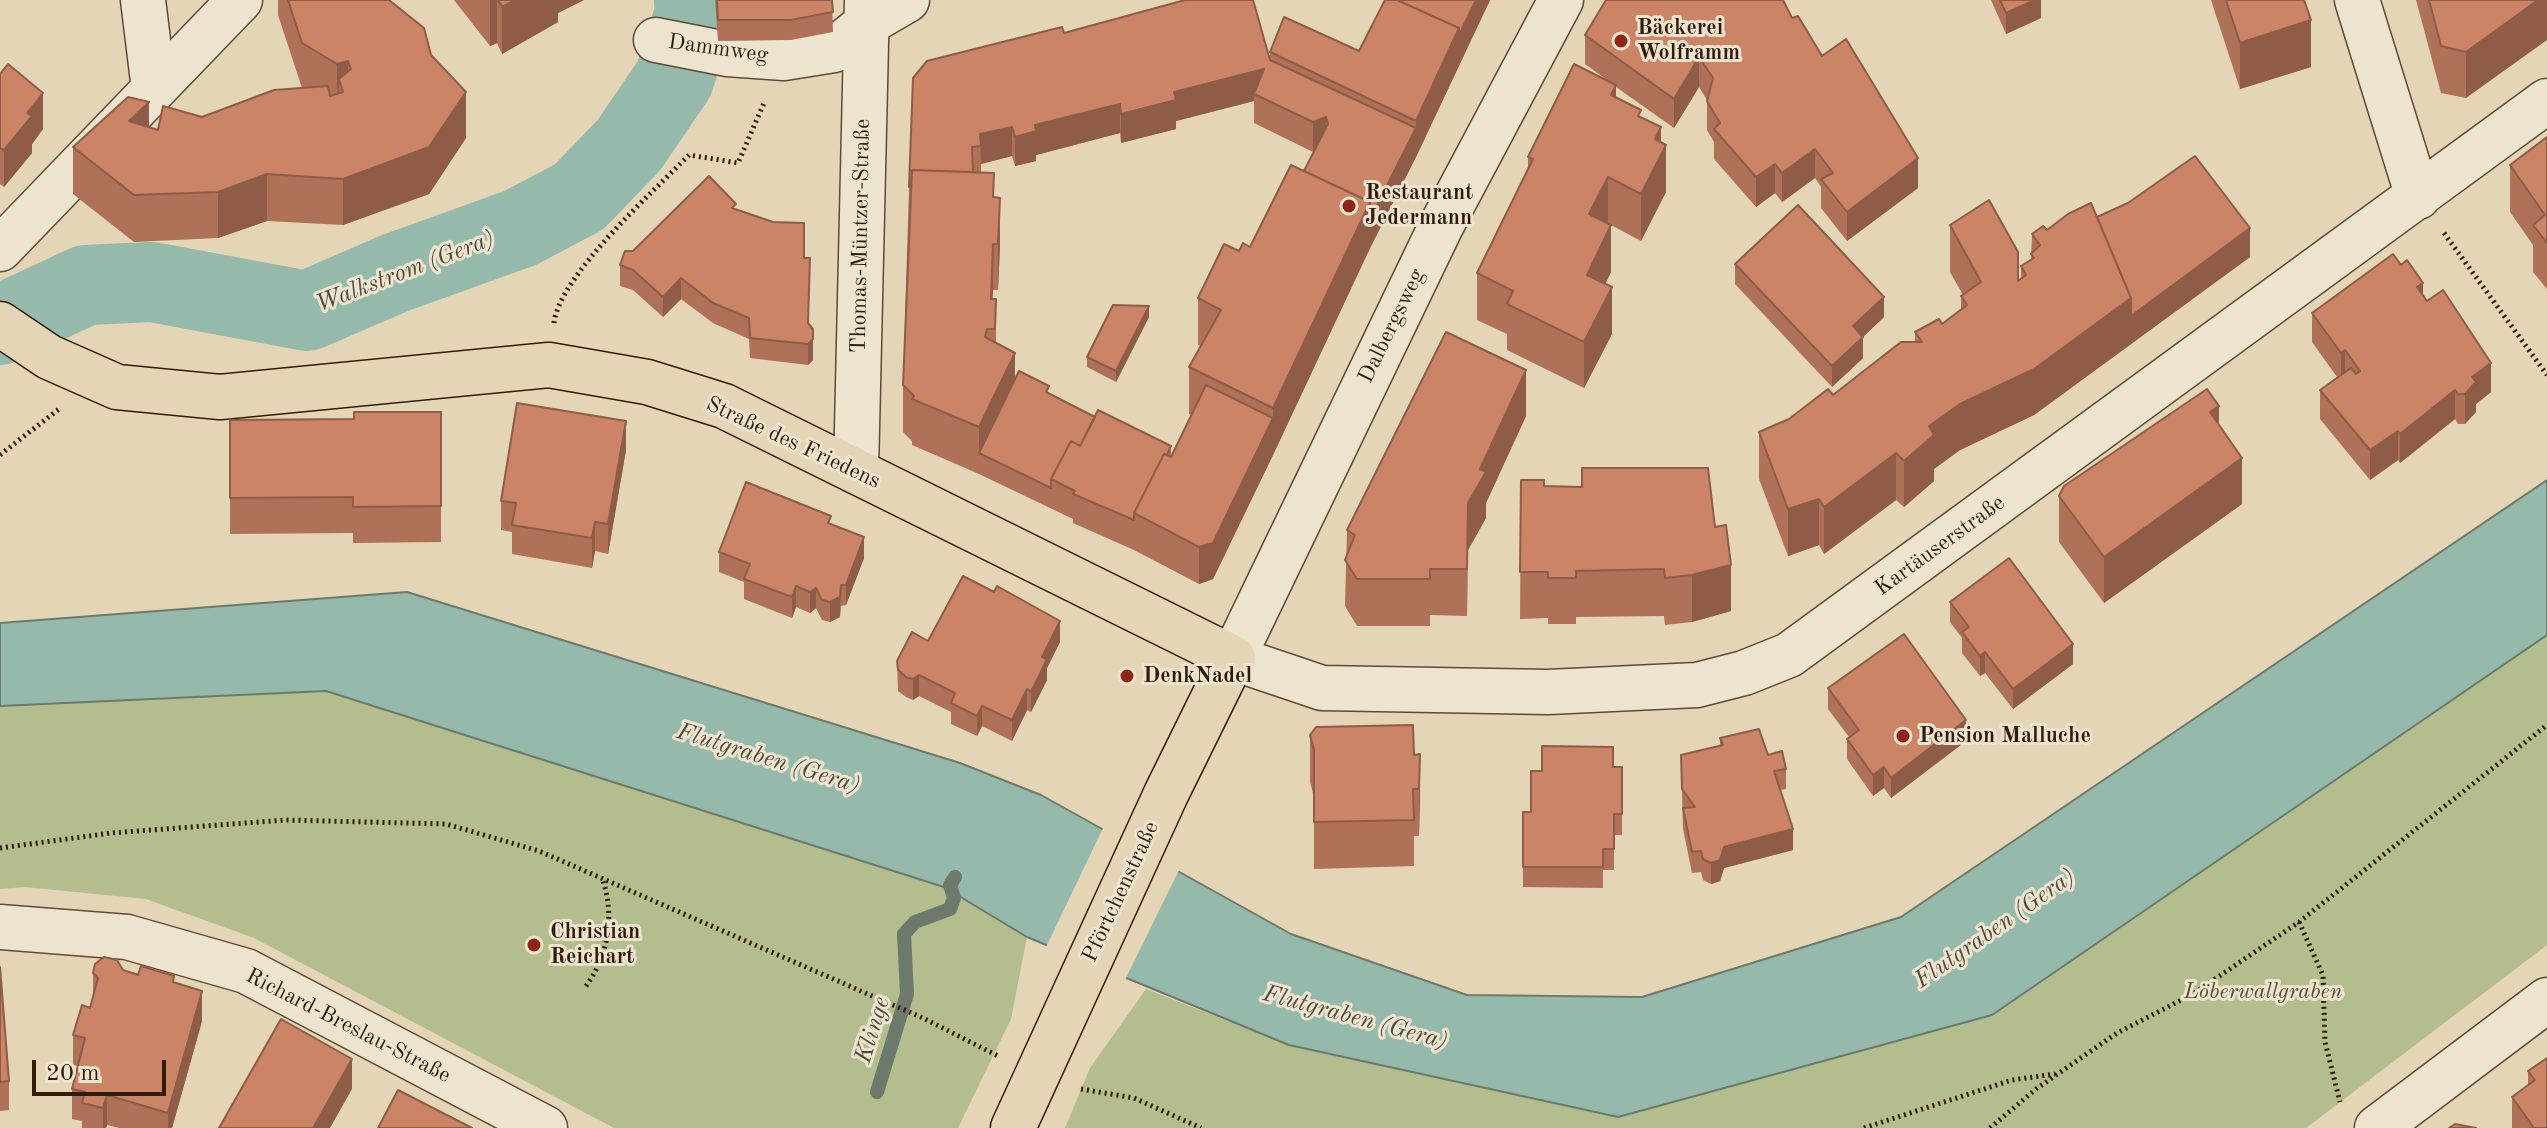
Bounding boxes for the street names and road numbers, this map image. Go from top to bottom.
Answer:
street label: Dammweg [666,29,770,69]
street label: Thomas-Müntzer-Straße [846,119,876,353]
street label: Dalbergsweg [1353,265,1431,387]
street label: Straße des Friedens [702,391,884,495]
street label: Kartäuserstraße [1870,490,2010,602]
street label: Pförtchenstraße [1077,817,1165,967]
street label: Richard-Breslau-Straße [241,963,455,1089]

